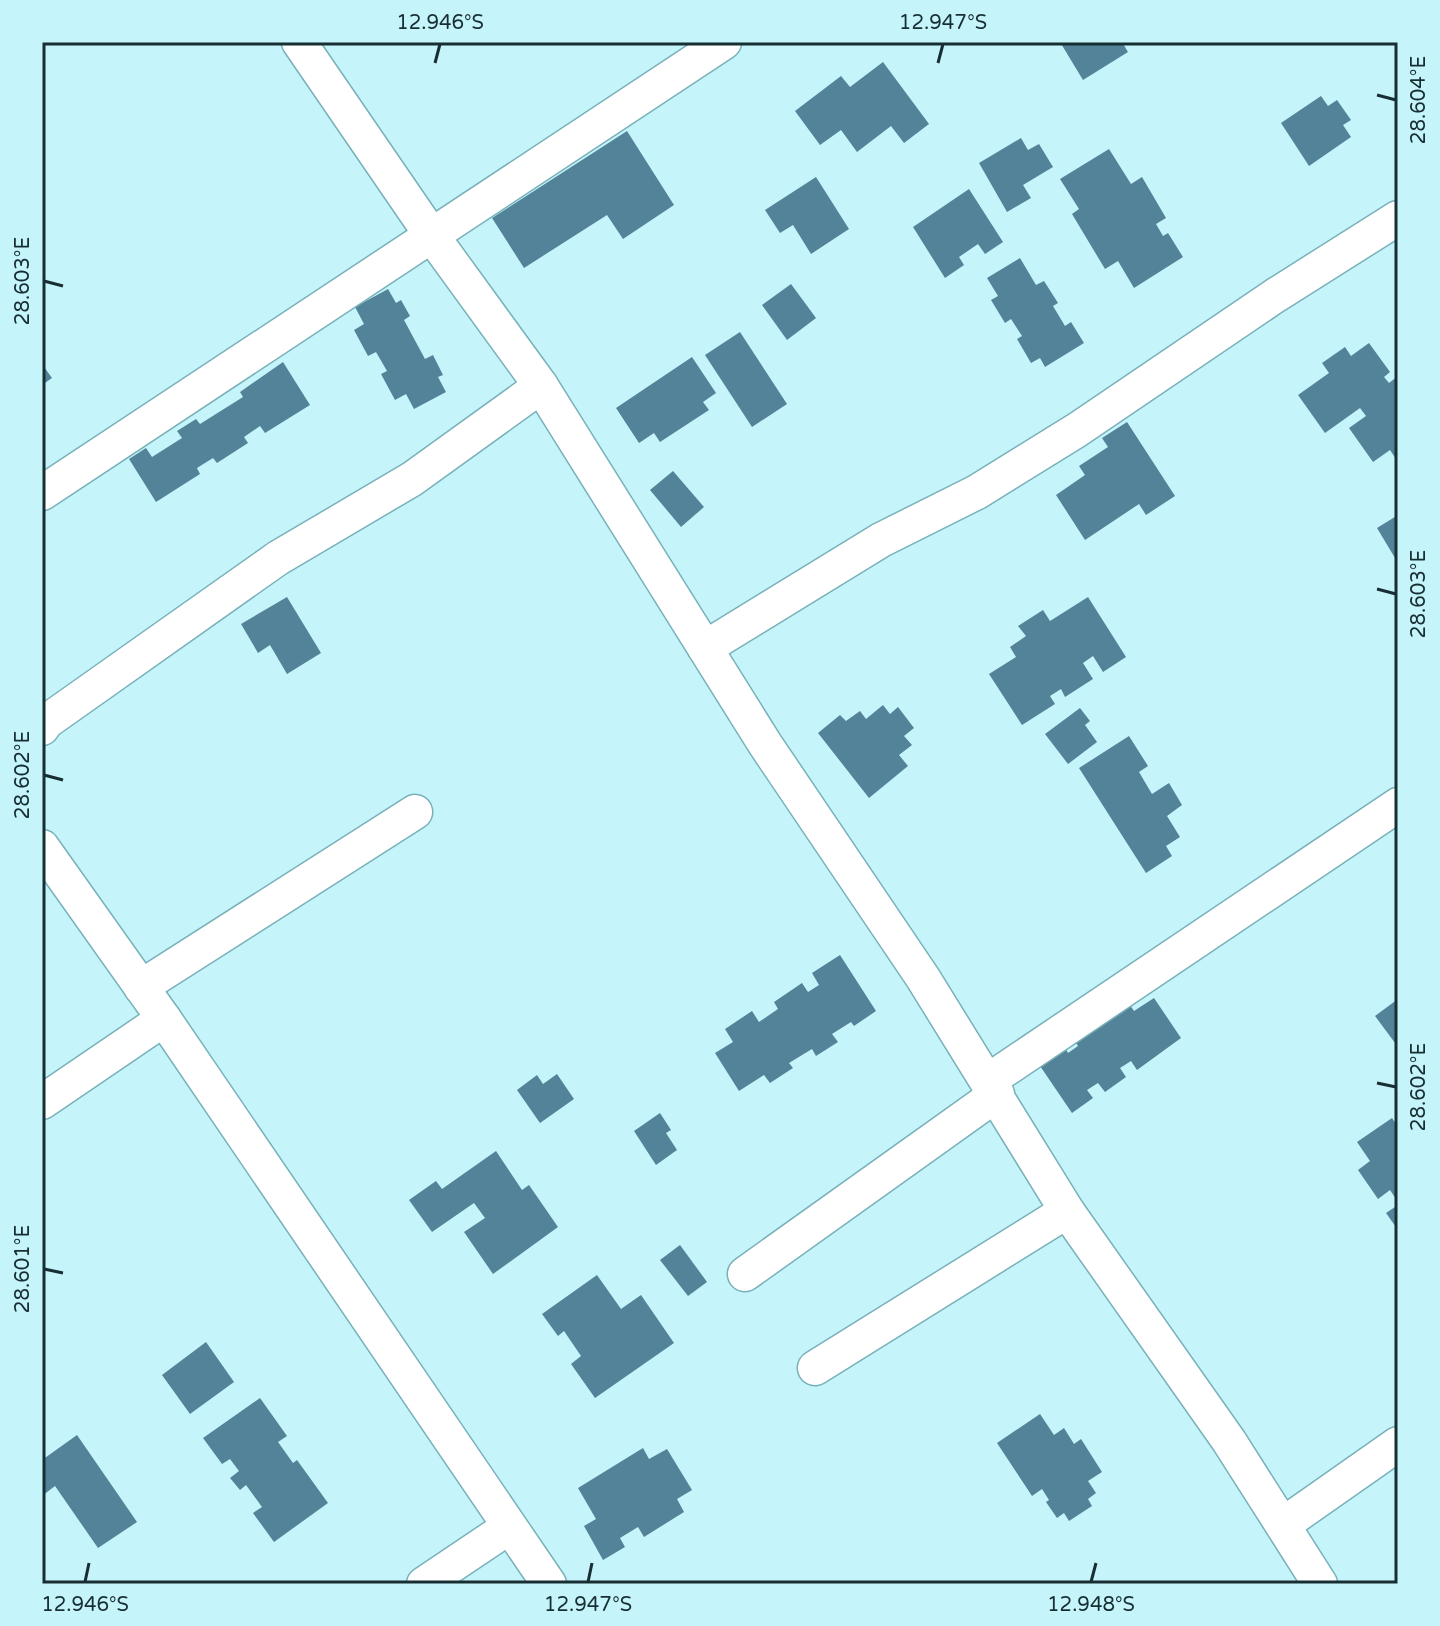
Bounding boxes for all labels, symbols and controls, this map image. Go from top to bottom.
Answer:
text: 12.946°S [396,11,484,35]
text: 12.947°S [899,11,987,35]
text: 28.604°E [1407,56,1431,144]
text: 28.603°E [11,237,35,325]
text: 28.603°E [1407,550,1431,638]
text: 28.602°E [11,731,35,819]
text: 28.602°E [1407,1043,1431,1131]
text: 28.601°E [11,1225,35,1313]
text: 12.946°S [41,1593,129,1617]
text: 12.947°S [544,1593,632,1617]
text: 12.948°S [1047,1593,1135,1617]

